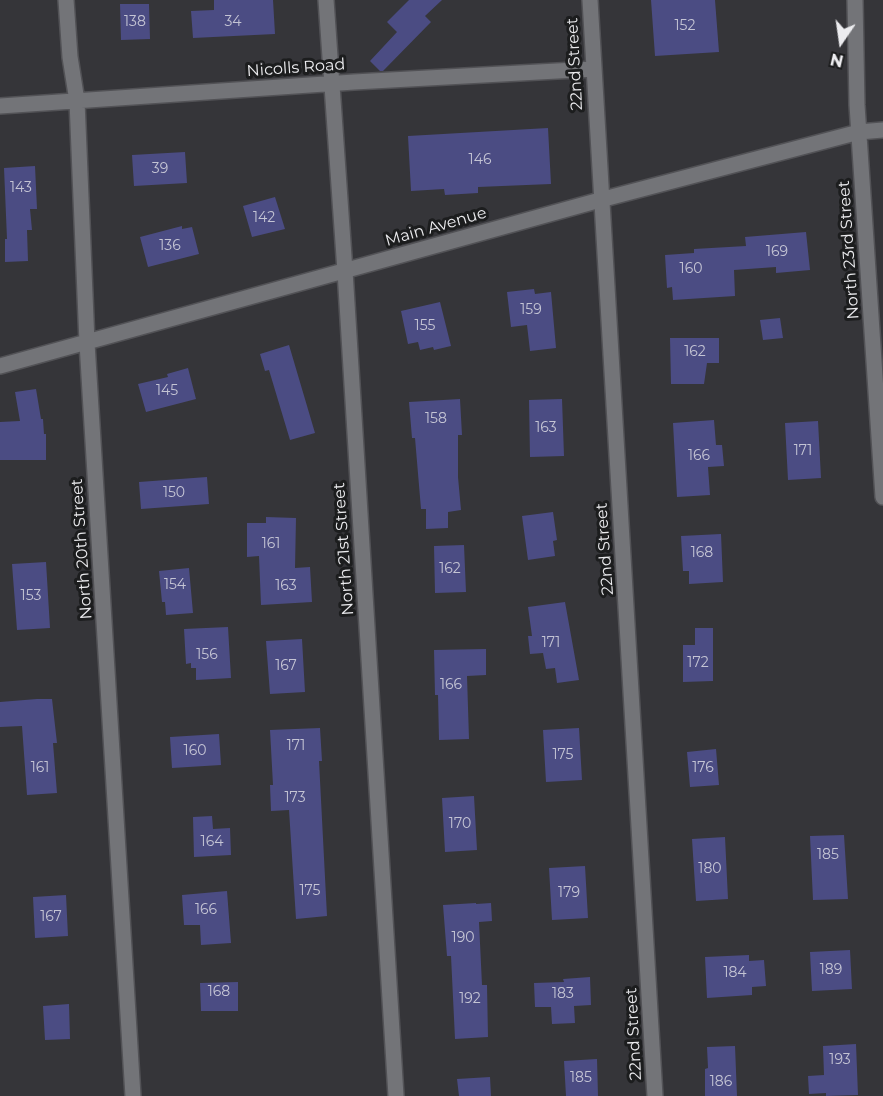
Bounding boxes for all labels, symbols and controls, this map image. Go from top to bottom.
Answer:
north arrow [811,12,871,72]
house number: 138 [124,14,146,30]
house number: 34 [224,14,242,30]
street label: 22nd Street [563,17,587,111]
house number: 152 [675,18,695,34]
text: N [828,49,845,71]
street label: Nicolls Road [246,55,346,81]
house number: 146 [469,152,491,168]
house number: 39 [152,161,168,177]
house number: 143 [10,180,32,196]
street label: North 23rd Street [835,180,863,320]
street label: Main Avenue [383,203,489,251]
house number: 142 [253,210,275,226]
house number: 136 [159,238,181,254]
house number: 169 [766,244,788,260]
house number: 160 [680,261,702,277]
house number: 159 [520,302,542,318]
house number: 155 [415,318,435,334]
house number: 162 [684,344,706,360]
house number: 145 [156,383,178,399]
house number: 158 [425,411,447,427]
house number: 163 [535,420,557,436]
house number: 171 [794,443,812,459]
house number: 166 [688,448,710,464]
street label: North 20th Street [68,478,96,620]
street label: North 21st Street [330,482,358,616]
house number: 150 [163,485,185,501]
street label: 22nd Street [592,502,618,596]
house number: 161 [262,536,280,552]
house number: 168 [691,545,713,561]
house number: 162 [439,561,461,577]
house number: 154 [164,577,186,593]
house number: 163 [275,578,297,594]
house number: 153 [21,588,41,604]
house number: 171 [542,635,560,651]
house number: 156 [196,647,218,663]
house number: 172 [687,655,709,671]
house number: 167 [275,658,297,674]
house number: 166 [440,677,462,693]
house number: 171 [287,738,305,754]
house number: 160 [184,743,206,759]
house number: 175 [553,747,573,763]
house number: 161 [31,760,49,776]
house number: 176 [692,760,714,776]
house number: 173 [284,790,306,806]
house number: 170 [449,816,471,832]
house number: 164 [201,834,223,850]
house number: 185 [817,847,839,863]
house number: 180 [698,861,722,877]
house number: 175 [300,883,320,899]
house number: 179 [558,885,580,901]
house number: 166 [195,902,217,918]
house number: 167 [40,909,62,925]
house number: 190 [452,930,474,946]
house number: 189 [820,962,842,978]
house number: 184 [723,965,747,981]
house number: 168 [208,984,230,1000]
house number: 183 [552,986,574,1002]
street label: 22nd Street [622,987,646,1081]
house number: 192 [459,991,481,1007]
house number: 193 [829,1052,851,1068]
house number: 185 [570,1070,592,1086]
house number: 186 [710,1074,732,1090]

